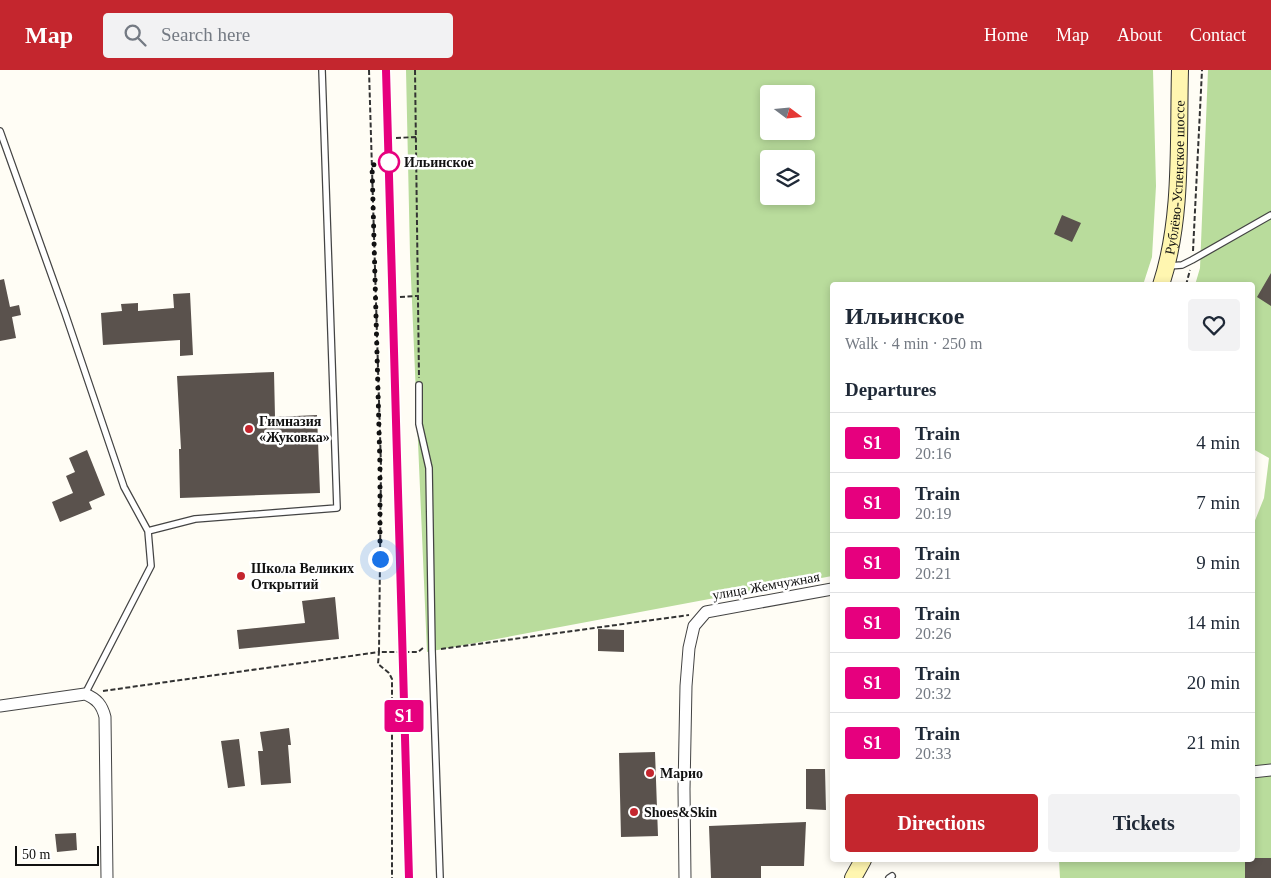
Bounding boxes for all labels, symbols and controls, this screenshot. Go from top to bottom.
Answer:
search box [103,13,453,58]
icon: search [121,21,149,49]
text: Map [25,22,73,48]
text: Search here [161,24,250,45]
text: Home [984,25,1028,45]
text: Map [1056,25,1089,45]
text: About [1117,25,1162,45]
text: Contact [1190,25,1246,45]
north arrow [760,85,815,140]
map controls [760,85,815,205]
street label: Рублёво-Успенское шоссе [1162,100,1187,256]
button: layers [760,150,815,205]
marker: Ильинское [378,151,400,173]
place label: Ильинское [404,155,474,170]
button: heart [1188,299,1240,351]
text: Ильинское [845,303,964,329]
text: Walk · 4 min · 250 m [845,335,982,352]
text: Departures [845,379,936,400]
place label: Гимназия «Жуковка» [259,414,330,445]
marker: Гимназия «Жуковка» [243,423,255,435]
text: Train [915,423,960,444]
text: 4 min [1196,432,1240,453]
text: S1 [863,433,882,453]
text: 20:16 [915,445,951,462]
text: Train [915,483,960,504]
text: 7 min [1196,492,1240,513]
text: S1 [863,493,882,513]
text: 20:19 [915,505,951,522]
text: Train [915,543,960,564]
your location [368,547,393,572]
text: 9 min [1196,552,1240,573]
text: S1 [863,553,882,573]
place label: Школа Великих Открытий [251,561,354,592]
text: 20:21 [915,565,951,582]
street label: улица Жемчужная [711,569,821,603]
marker: Школа Великих Открытий [235,570,247,582]
text: Train [915,603,960,624]
text: 14 min [1187,612,1240,633]
text: S1 [863,613,882,633]
text: 20:26 [915,625,951,642]
text: Train [915,663,960,684]
text: 20 min [1187,672,1240,693]
text: S1 [863,673,882,693]
text: 20:32 [915,685,951,702]
line badge: S1 [382,700,426,732]
text: S1 [394,706,414,726]
text: Train [915,723,960,744]
text: 21 min [1187,732,1240,753]
text: S1 [863,733,882,753]
text: 20:33 [915,745,951,762]
place label: Марио [660,766,703,781]
marker: Марио [644,767,656,779]
button: Directions [845,794,1038,852]
button: Tickets [1048,794,1240,852]
place label: Shoes&Skin [644,805,717,820]
marker: Shoes&Skin [628,806,640,818]
scale bar [15,843,99,866]
text: 50 m [22,847,50,862]

